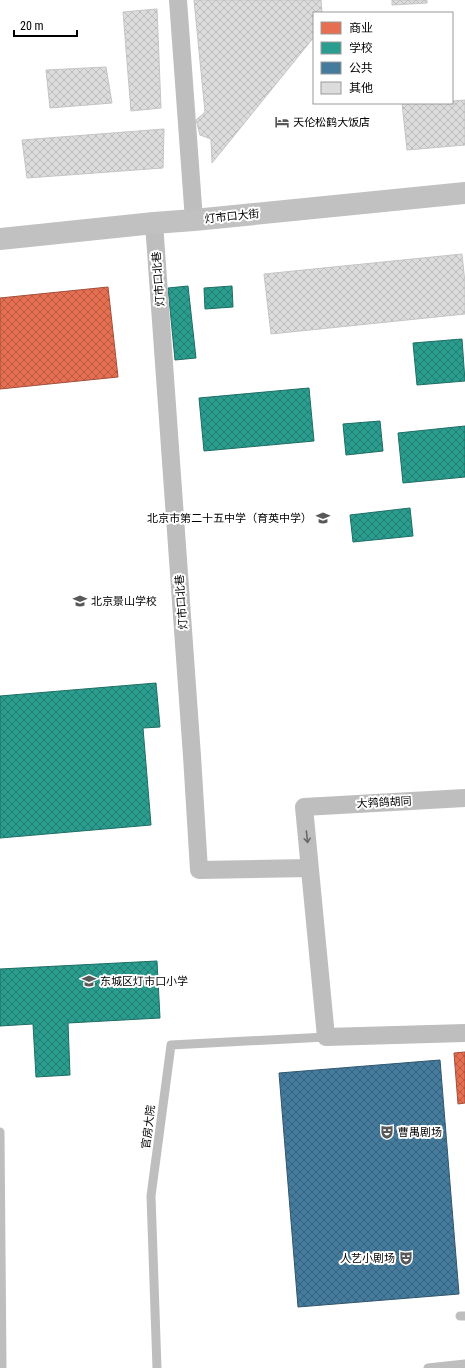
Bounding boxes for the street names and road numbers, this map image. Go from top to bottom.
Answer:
street label: 灯市口大街 [204,207,260,226]
street label: 灯市口北巷 [150,251,167,307]
street label: 灯市口北巷 [173,574,190,630]
street label: 大鹁鸽胡同 [356,795,412,810]
street label: 官房大院 [139,1104,158,1150]

